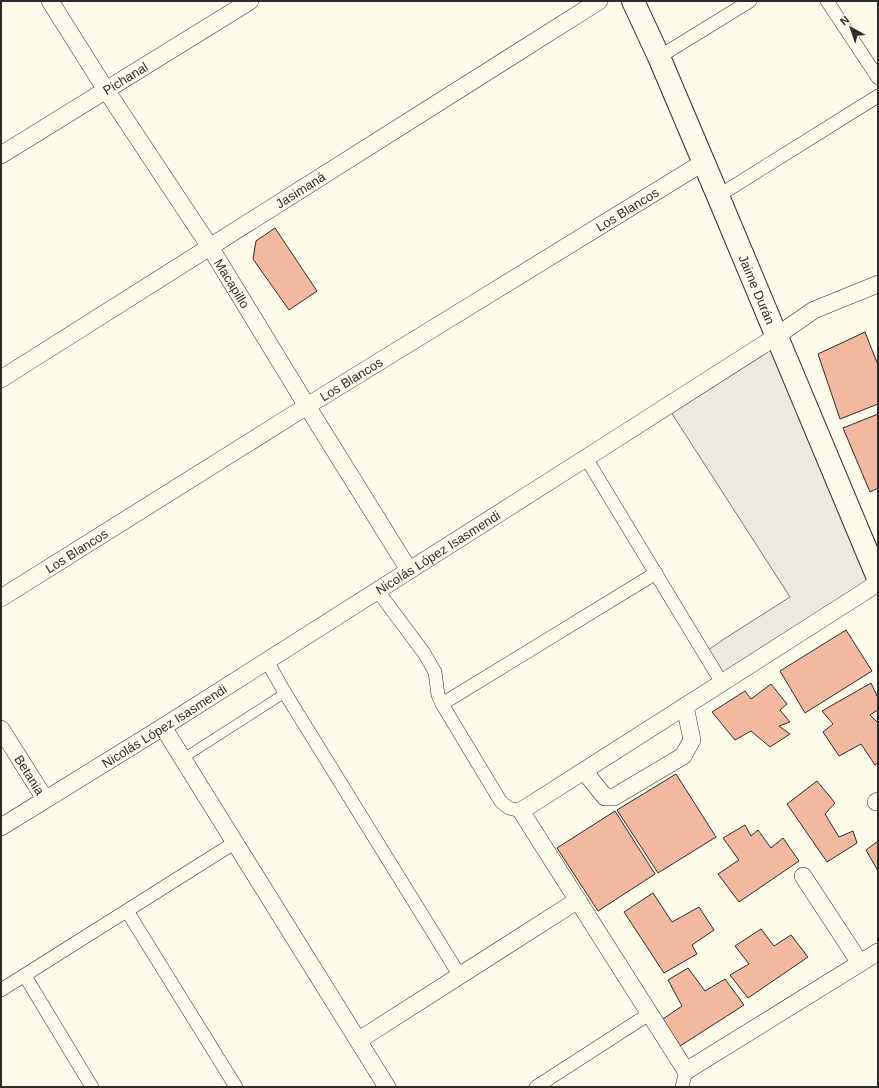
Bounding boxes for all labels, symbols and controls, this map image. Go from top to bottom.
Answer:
north arrow [831,8,871,48]
text: N [838,13,852,27]
street label: Pichanal [100,59,150,98]
street label: Jasimaná [273,168,328,211]
street label: Los Blancos [593,184,662,234]
street label: Jaime Durán [736,252,778,326]
street label: Macapillo [211,256,253,311]
street label: Los Blancos [317,354,386,404]
street label: Nicolás López Isasmendi [373,507,503,597]
street label: Los Blancos [42,525,111,576]
street label: Nicolás López Isasmendi [99,681,230,771]
street label: Betania [12,752,48,798]

